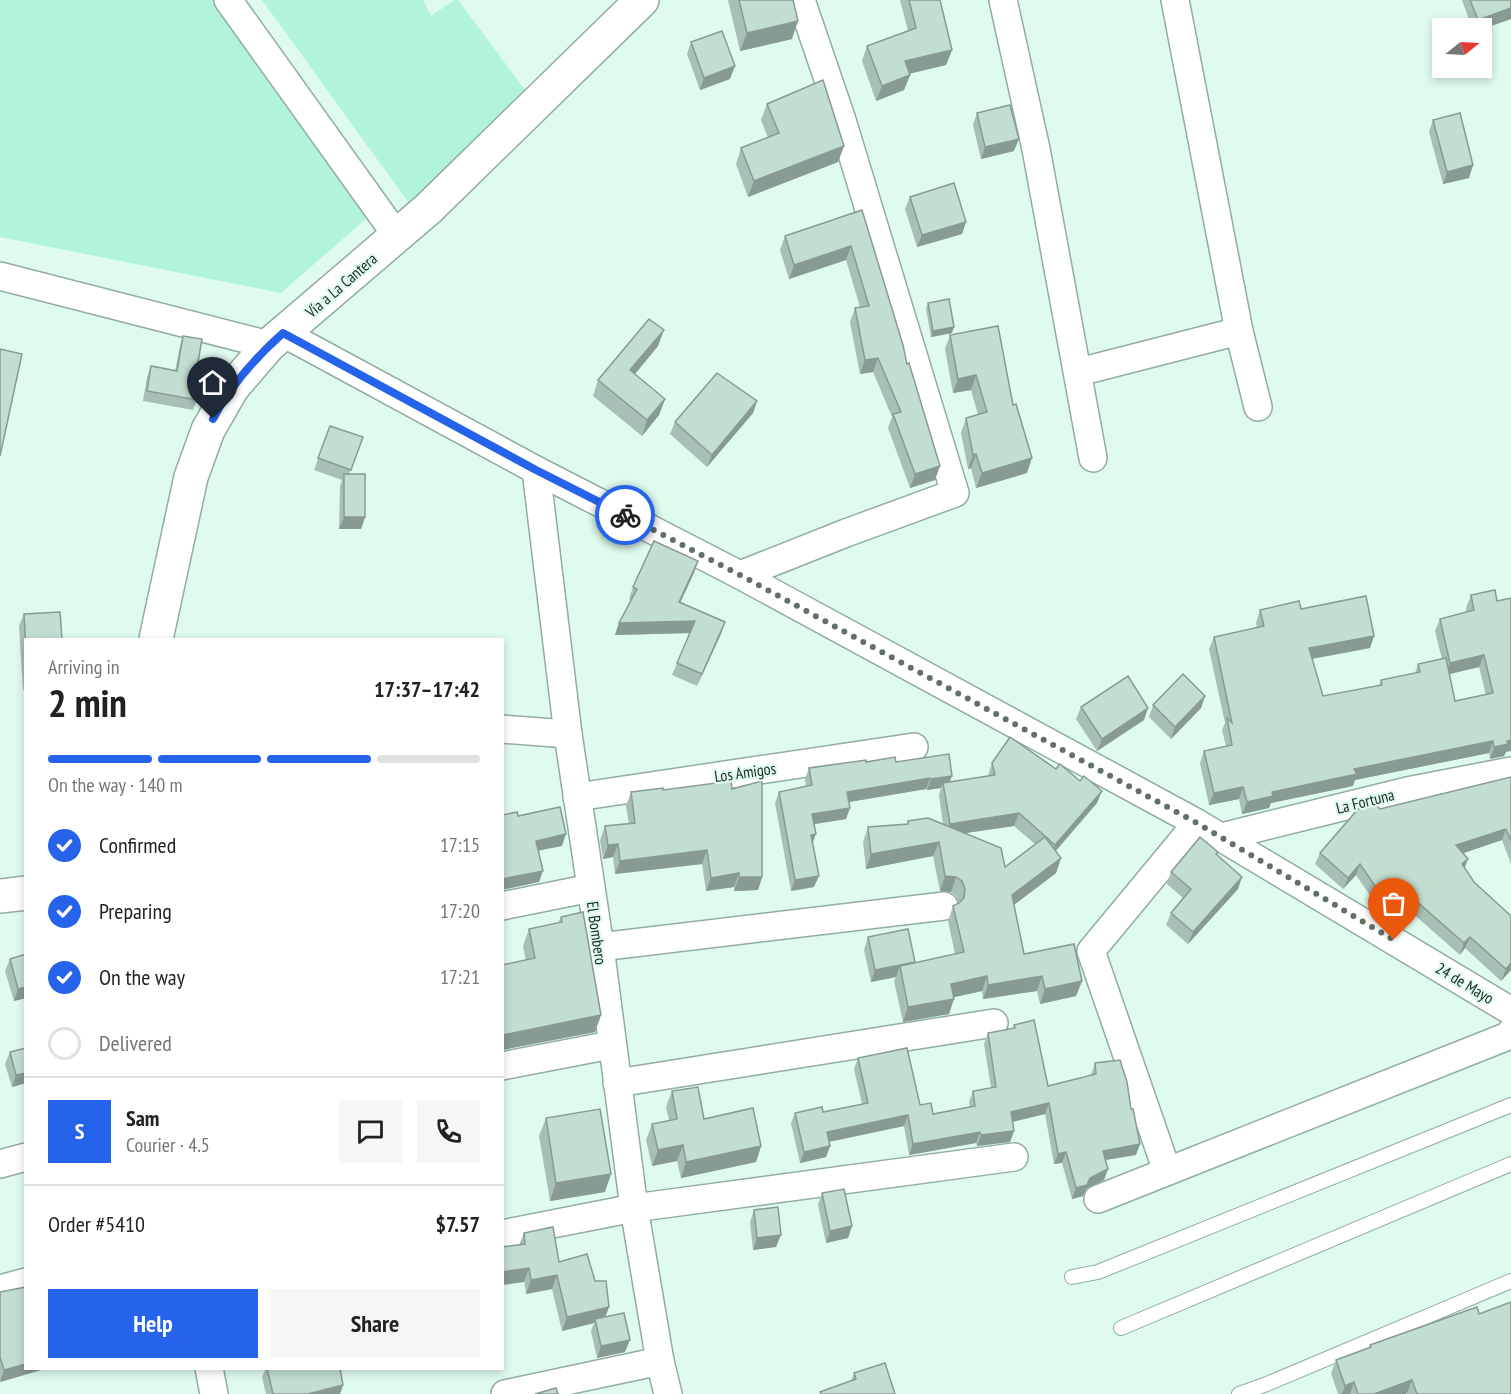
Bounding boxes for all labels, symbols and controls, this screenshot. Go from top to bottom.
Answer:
north arrow [1432,18,1492,78]
map controls [1432,18,1492,78]
street label: Vía a La Cantera [300,248,381,322]
pin [187,357,238,419]
icon: home [196,366,229,399]
courier [595,485,655,545]
icon: bike [609,499,642,532]
text: Arriving in [48,654,120,680]
text: 17:37–17:42 [374,675,480,703]
text: 2 min [48,677,127,728]
street label: Los Amigos [713,758,777,786]
text: On the way · 140 m [48,772,183,798]
street label: La Fortuna [1334,784,1396,818]
icon: check [48,829,81,862]
text: Confirmed [99,831,176,859]
text: 17:15 [440,832,480,858]
pin [1368,878,1419,940]
icon: bag [1377,887,1410,920]
icon: check [48,895,81,928]
text: Preparing [99,897,172,925]
text: 17:20 [440,898,480,924]
street label: El Bombero [583,900,611,966]
street label: 24 de Mayo [1432,958,1498,1008]
icon: check [48,961,81,994]
text: On the way [99,963,185,991]
text: 17:21 [440,964,480,990]
text: Delivered [99,1029,172,1057]
button: chat [339,1100,402,1163]
button: phone [417,1100,480,1163]
text: Sam [126,1104,159,1132]
text: S [75,1117,84,1145]
text: Courier · 4.5 [126,1132,210,1158]
text: Order #5410 [48,1210,145,1238]
text: $7.57 [435,1210,480,1238]
button: Help [48,1289,258,1358]
button: Share [270,1289,480,1358]

